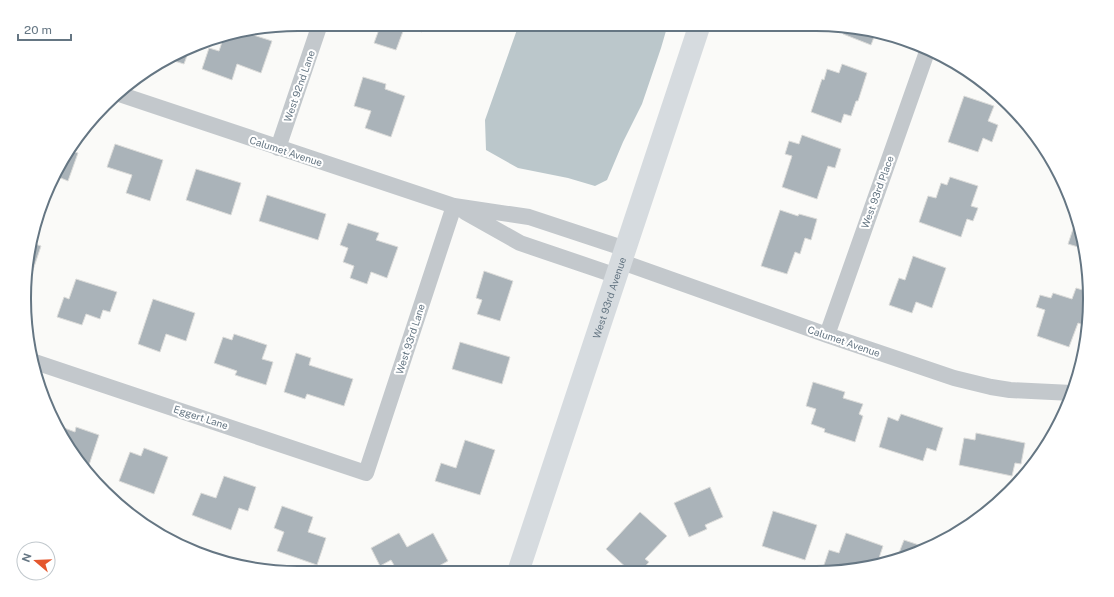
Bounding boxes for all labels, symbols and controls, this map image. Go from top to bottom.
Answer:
scale bar [18,16,71,42]
text: 20 m [24,23,52,37]
street label: West 92nd Lane [281,48,317,123]
street label: Calumet Avenue [248,134,324,169]
street label: West 93rd Place [858,154,896,230]
street label: West 93rd Avenue [590,255,628,340]
street label: West 93rd Lane [393,302,427,376]
street label: Calumet Avenue [806,323,882,359]
street label: Eggert Lane [172,403,230,432]
north arrow [16,541,56,581]
text: N [19,552,34,564]

